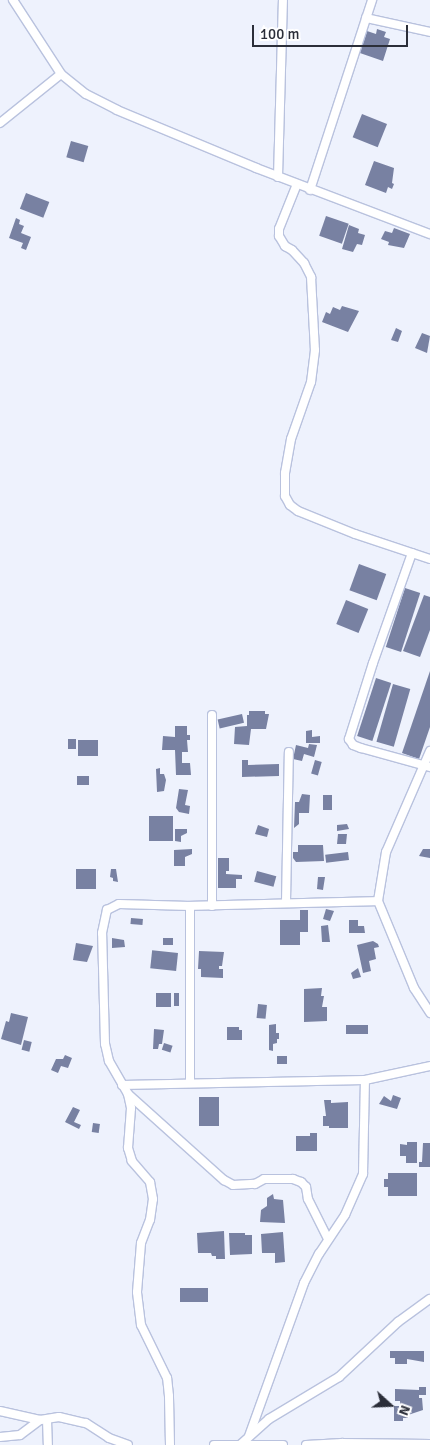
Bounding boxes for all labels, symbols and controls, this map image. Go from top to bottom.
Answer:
scale bar [255,15,411,47]
text: 100 m [260,25,300,43]
north arrow [365,1380,415,1430]
text: N [395,1403,414,1418]

